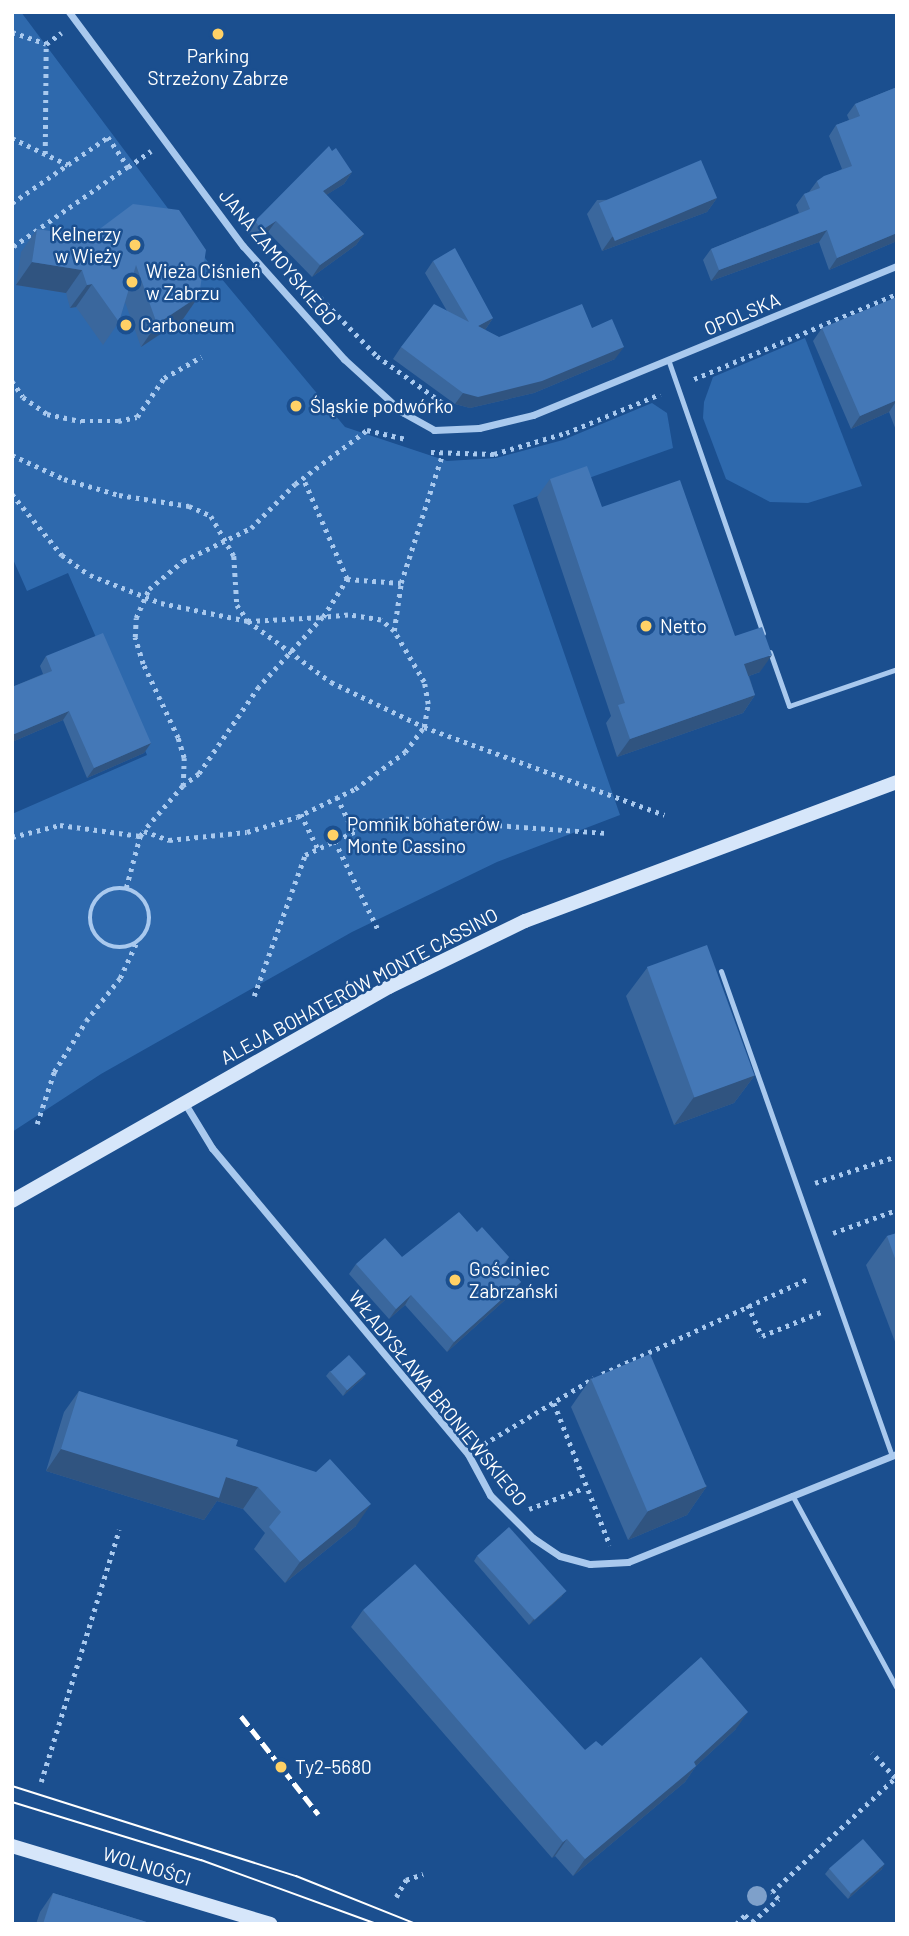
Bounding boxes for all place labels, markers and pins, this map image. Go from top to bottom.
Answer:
marker: Parking Strzeżony Zabrze [210,26,226,42]
place label: Parking Strzeżony Zabrze [147,45,289,89]
place label: Kelnerzy w Wieży [51,223,121,267]
marker: Kelnerzy w Wieży [127,237,143,253]
place label: Wieża Ciśnień w Zabrzu [146,260,261,304]
marker: Wieża Ciśnień w Zabrzu [124,274,140,290]
place label: Carboneum [140,314,235,336]
marker: Carboneum [118,317,134,333]
place label: Śląskie podwórko [310,395,454,417]
marker: Śląskie podwórko [288,398,304,414]
place label: Netto [660,615,707,637]
marker: Netto [638,618,654,634]
place label: Pomnik bohaterów Monte Cassino [347,813,500,857]
marker: Pomnik bohaterów Monte Cassino [325,827,341,843]
place label: Gościniec Zabrzański [469,1258,558,1302]
marker: Gościniec Zabrzański [447,1272,463,1288]
place label: Ty2-5680 [295,1756,372,1778]
marker: Ty2-5680 [273,1759,289,1775]

